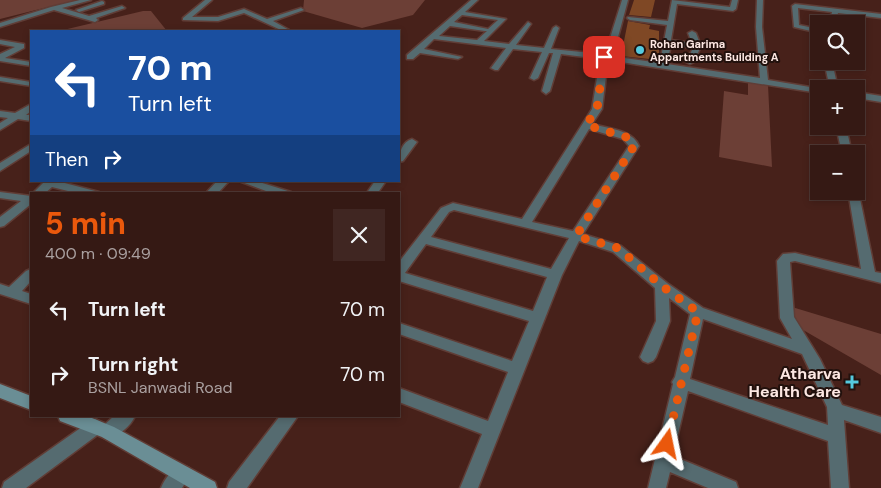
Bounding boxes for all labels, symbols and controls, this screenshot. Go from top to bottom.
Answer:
map controls [810,15,865,200]
button: search [810,15,865,70]
pin [583,36,625,78]
place label: Rohan Garima Appartments Building A [650,37,779,64]
icon: arrive [590,43,618,71]
marker: Rohan Garima Appartments Building A [634,44,646,56]
text: 70 m [128,45,212,91]
icon: left [45,50,110,115]
button: + [810,80,865,135]
text: Turn left [128,89,212,118]
icon: right [98,145,126,173]
button: − [810,145,865,200]
text: Then [45,147,88,172]
text: 5 min [45,204,126,243]
button: close [333,209,385,261]
text: 400 m · 09:49 [45,243,151,264]
icon: left [45,296,73,324]
text: Turn left [88,297,166,322]
text: 70 m [340,297,385,322]
text: Turn right [88,352,178,377]
icon: right [45,361,73,389]
text: 70 m [340,362,385,387]
place label: Atharva Health Care [748,363,841,402]
marker: Atharva Health Care [845,375,859,389]
text: BSNL Janwadi Road [88,377,233,398]
position arrow [640,417,692,469]

